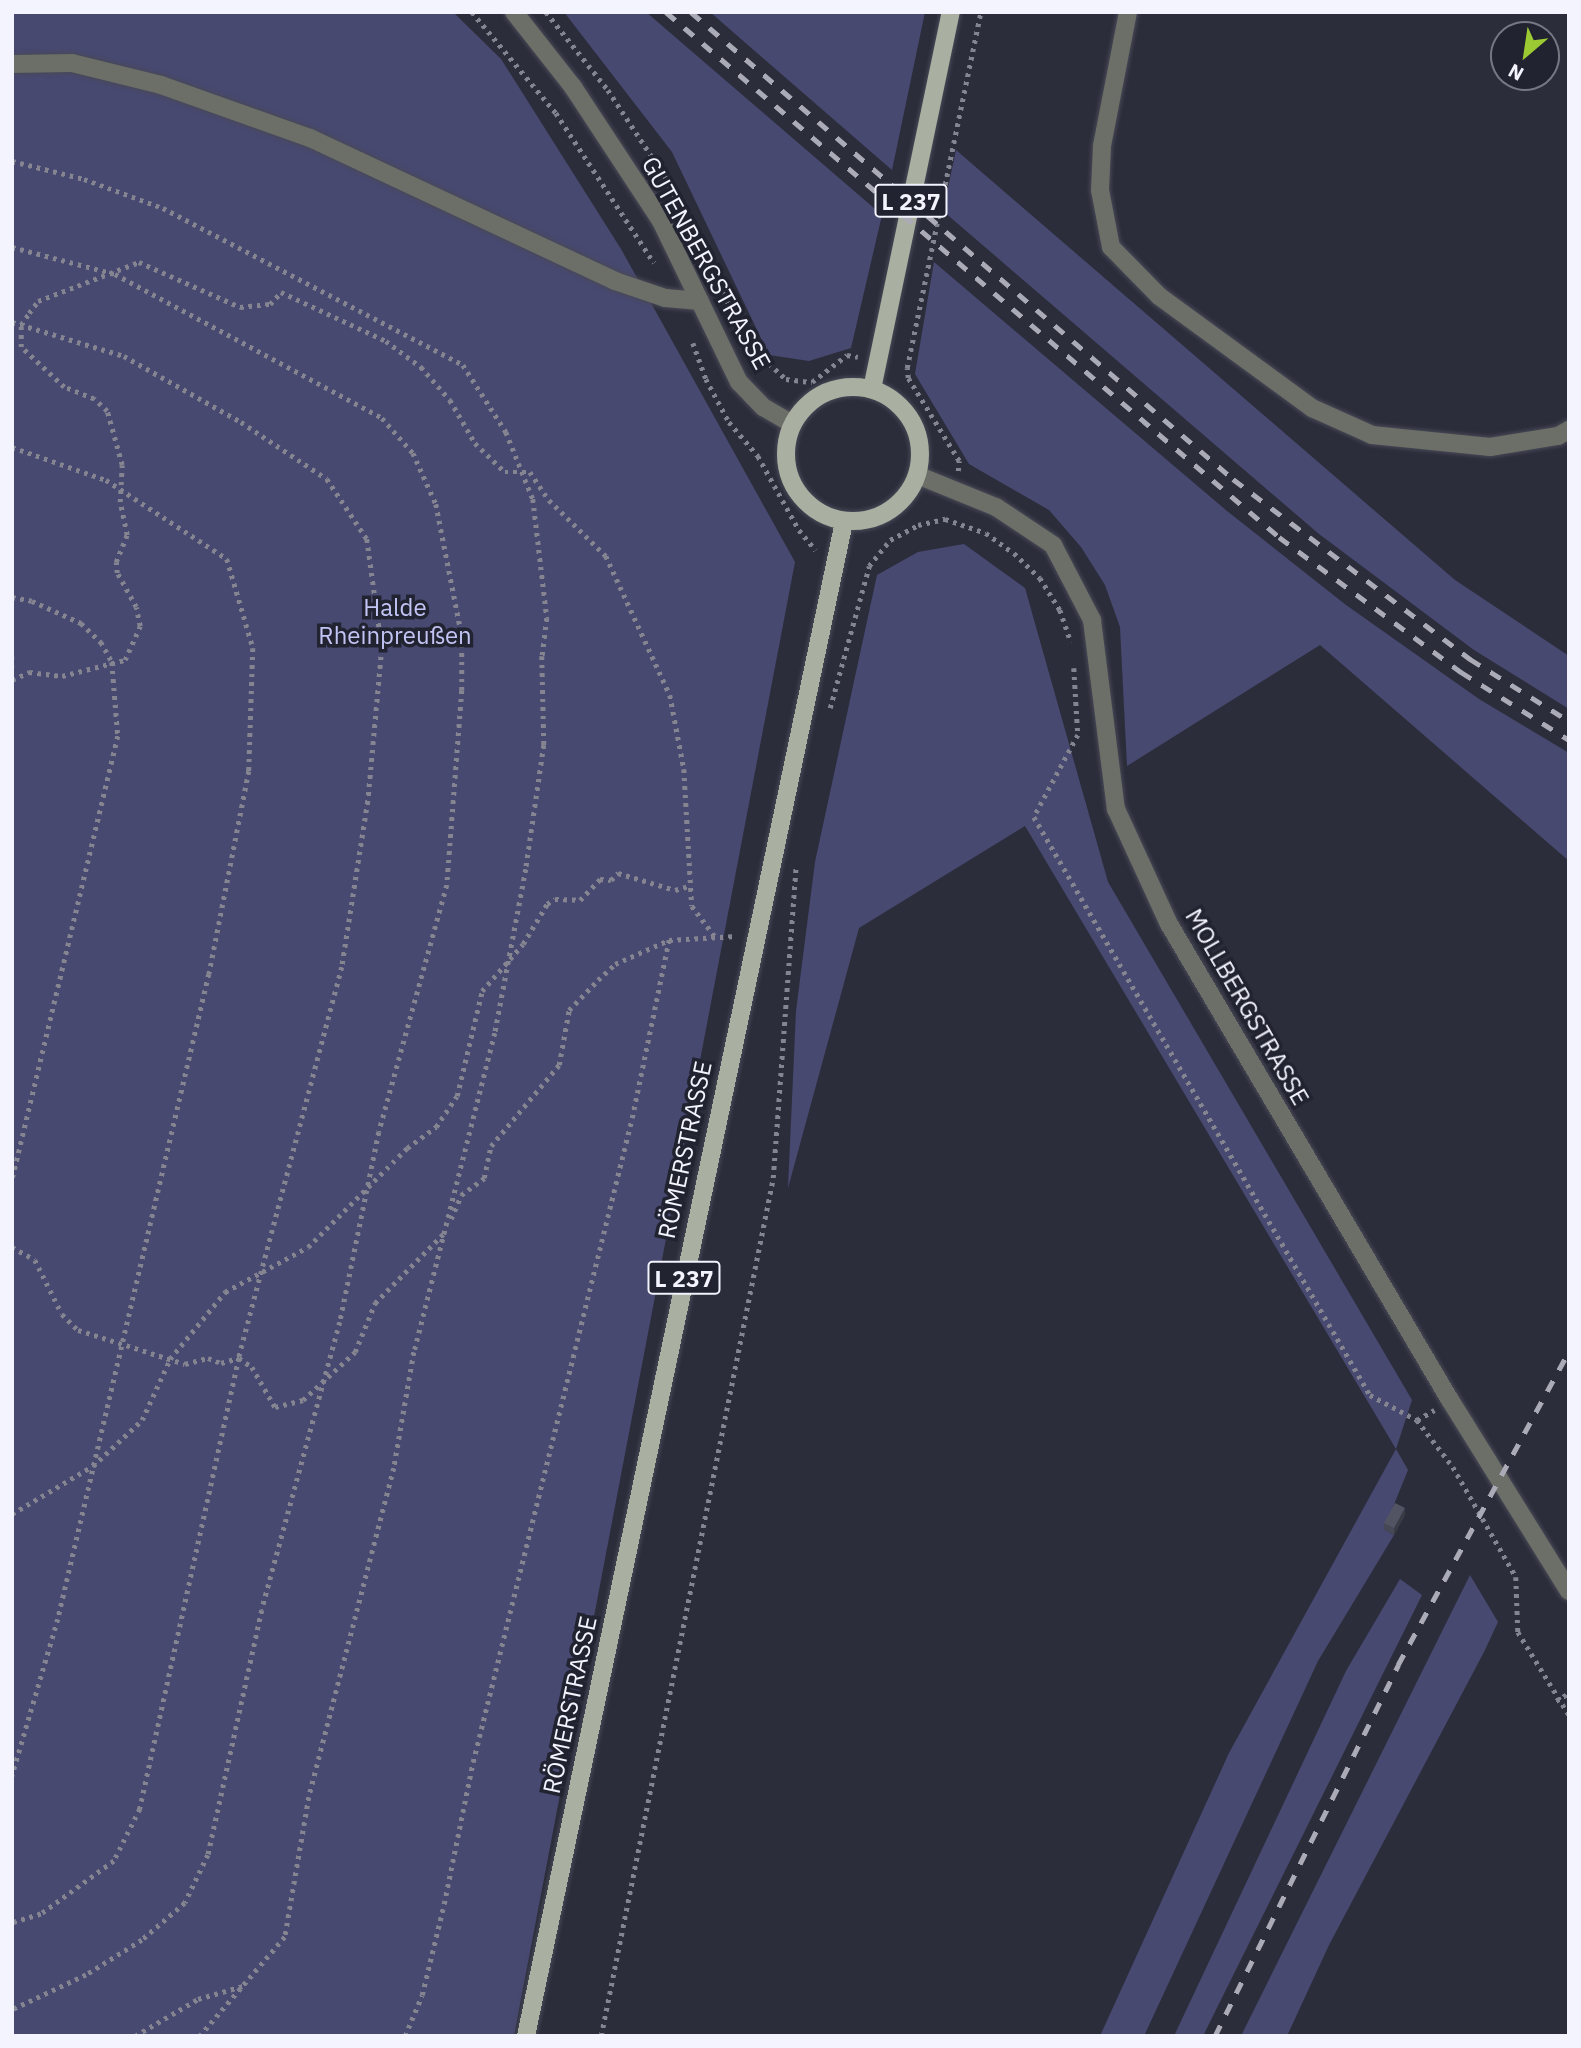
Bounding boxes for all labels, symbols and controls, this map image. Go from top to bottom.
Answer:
north arrow [1490,21,1560,91]
text: N [1504,59,1528,86]
street label: GUTENBERGSTRASSE [636,152,776,374]
road number: L 237 [874,182,948,220]
park label: Halde Rheinpreußen [318,594,472,650]
street label: MOLLBERGSTRASSE [1179,904,1315,1110]
street label: RÖMERSTRASSE [652,1059,718,1241]
road number: L 237 [647,1259,721,1298]
street label: RÖMERSTRASSE [537,1614,603,1796]

